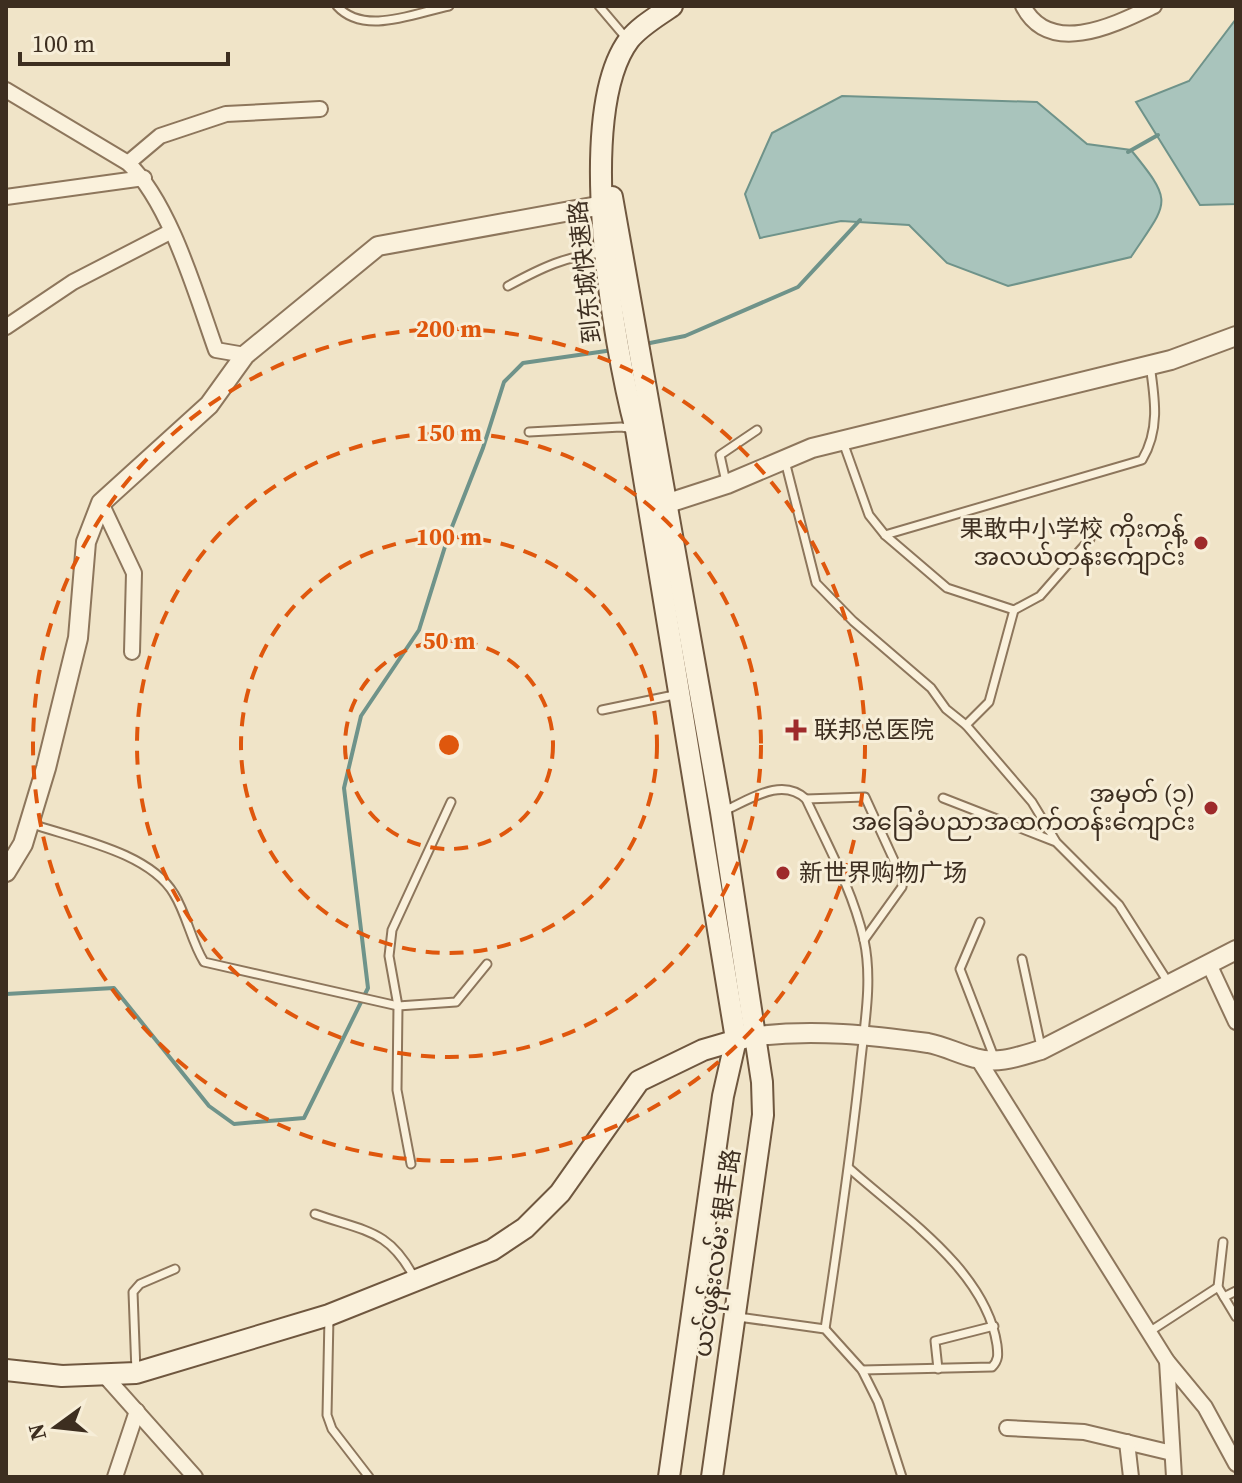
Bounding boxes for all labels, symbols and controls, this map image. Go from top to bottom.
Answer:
scale bar [20,16,228,66]
text: 100 m [32,27,95,60]
street label: 到东城快速路 [561,199,608,345]
text: 200 m [416,312,482,345]
text: 150 m [416,416,482,449]
place label: 果敢中小学校 ကိုးကန့် အလယ်တန်းကျောင်း [959,512,1188,576]
text: 100 m [416,520,482,553]
marker: 果敢中小学校 ကိုးကန့် အလယ်တန်းကျောင်း [1192,534,1210,552]
text: 50 m [423,624,476,657]
place label: 联邦总医院 [814,713,934,746]
marker: 联邦总医院 [785,719,807,741]
centre of rings [435,731,463,759]
place label: အမှတ် (၁) အခြေခံပညာအထက်တန်းကျောင်း [851,777,1195,841]
marker: အမှတ် (၁) အခြေခံပညာအထက်တန်းကျောင်း [1202,799,1220,817]
place label: 新世界购物广场 [799,856,967,889]
marker: 新世界购物广场 [774,864,792,882]
street label: ယင်ဖုန်းလမ်း 银丰路 [686,1147,750,1360]
north arrow [16,1387,96,1467]
text: N [20,1421,53,1444]

